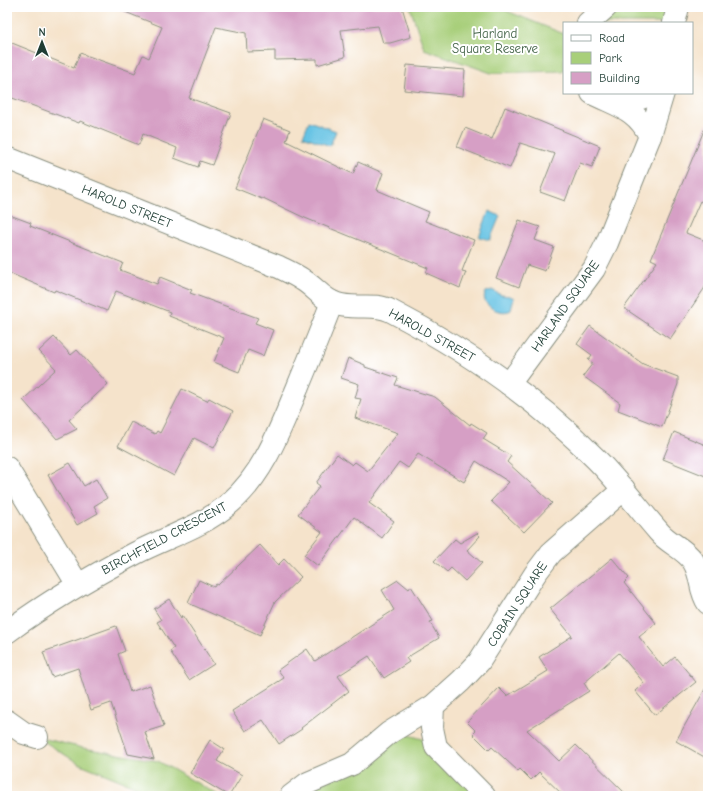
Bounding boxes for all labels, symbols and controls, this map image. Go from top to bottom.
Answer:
north arrow [22,22,62,62]
legend [563,22,693,94]
text: N [38,26,46,39]
park label: Harland Square Reserve [452,26,538,56]
text: Road [599,31,625,45]
text: Park [599,51,622,65]
text: Building [599,71,640,85]
street label: HAROLD STREET [80,181,175,231]
street label: HARLAND SQUARE [528,257,602,355]
street label: HAROLD STREET [386,305,478,365]
street label: BIRCHFIELD CRESCENT [99,498,229,577]
street label: COBAIN SQUARE [484,559,550,649]

